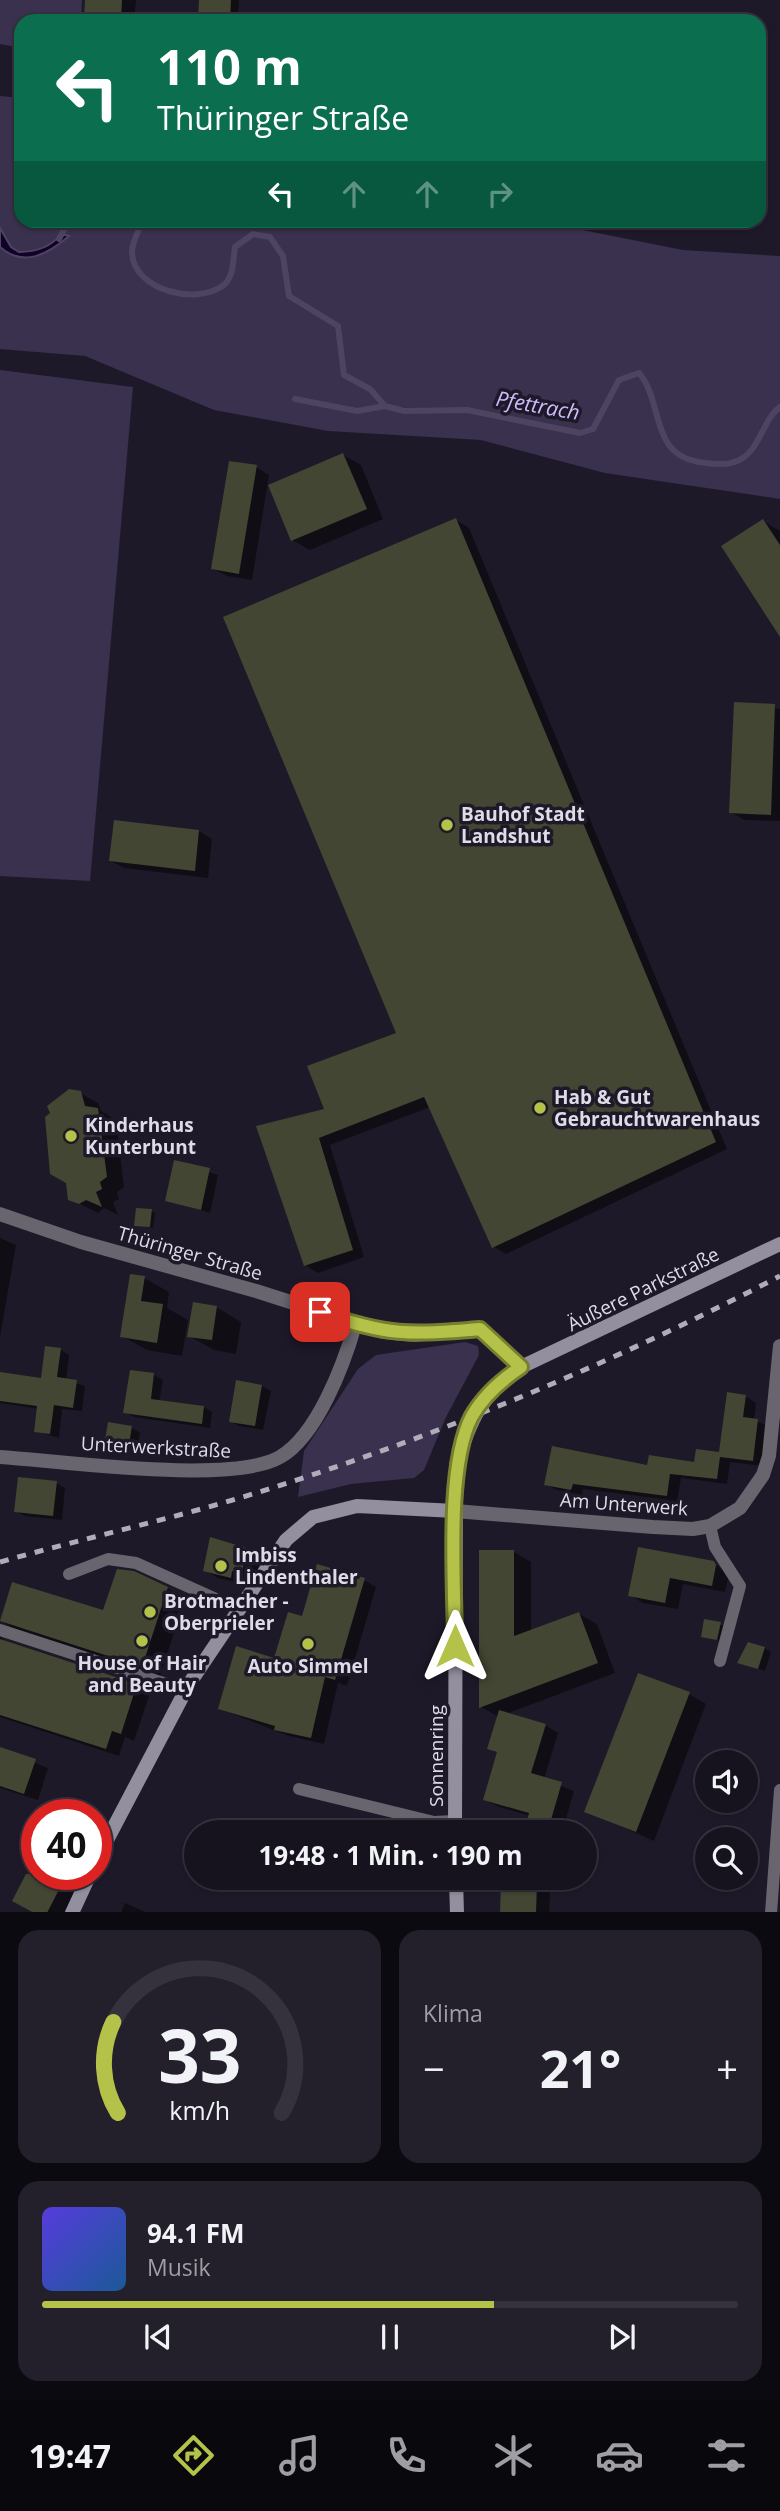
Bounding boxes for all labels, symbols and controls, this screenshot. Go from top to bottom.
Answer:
text: 110 m [157,33,302,99]
icon: left [42,42,133,133]
text: Thüringer Straße [157,96,409,139]
icon: left [262,175,300,213]
icon: ahead [335,175,373,213]
icon: ahead [408,175,446,213]
icon: right [481,175,519,213]
water label: Pfettrach [494,384,582,426]
place label: Bauhof Stadt Landshut [461,801,585,849]
marker: Bauhof Stadt Landshut [439,817,455,833]
place label: Hab & Gut Gebrauchtwarenhaus [554,1084,760,1132]
marker: Hab & Gut Gebrauchtwarenhaus [532,1100,548,1116]
place label: Kinderhaus Kunterbunt [85,1112,196,1160]
marker: Kinderhaus Kunterbunt [63,1128,79,1144]
street label: Thüringer Straße [114,1220,266,1286]
street label: Äußere Parkstraße [563,1241,723,1337]
pin [290,1282,350,1342]
icon: arrive [301,1293,339,1331]
street label: Unterwerkstraße [80,1430,232,1464]
street label: Am Unterwerk [559,1487,689,1521]
place label: Imbiss Lindenthaler [235,1542,358,1590]
marker: Imbiss Lindenthaler [213,1558,229,1574]
place label: Brotmacher - Oberprieler [164,1588,289,1636]
marker: Brotmacher - Oberprieler [142,1604,158,1620]
position arrow [418,1609,492,1683]
marker: House of Hair and Beauty [134,1633,150,1649]
marker: Auto Simmel [300,1636,316,1652]
place label: House of Hair and Beauty [78,1650,207,1698]
place label: Auto Simmel [247,1653,369,1679]
street label: Sonnenring [423,1705,449,1807]
map controls [695,1750,758,1890]
button: sound [695,1750,758,1813]
speed limit sign: 40 [21,1799,112,1890]
button: search [695,1827,758,1890]
text: 19:48 · 1 Min. · 190 m [258,1837,523,1873]
text: Klima [423,1997,483,2029]
text: 33 [158,2005,241,2104]
text: 21° [540,2032,621,2103]
text: − [423,2042,445,2094]
text: + [716,2042,738,2094]
text: km/h [169,2092,230,2126]
text: 94.1 FM [147,2215,245,2251]
text: Musik [147,2251,211,2283]
icon: previous [139,2318,177,2356]
icon: pause [371,2318,409,2356]
icon: next [603,2318,641,2356]
icon: directions [169,2431,218,2480]
icon: music [275,2431,324,2480]
icon: phone [382,2431,431,2480]
icon: climate [489,2431,538,2480]
icon: car [595,2431,644,2480]
icon: filters [702,2431,751,2480]
text: 19:47 [29,2434,111,2477]

